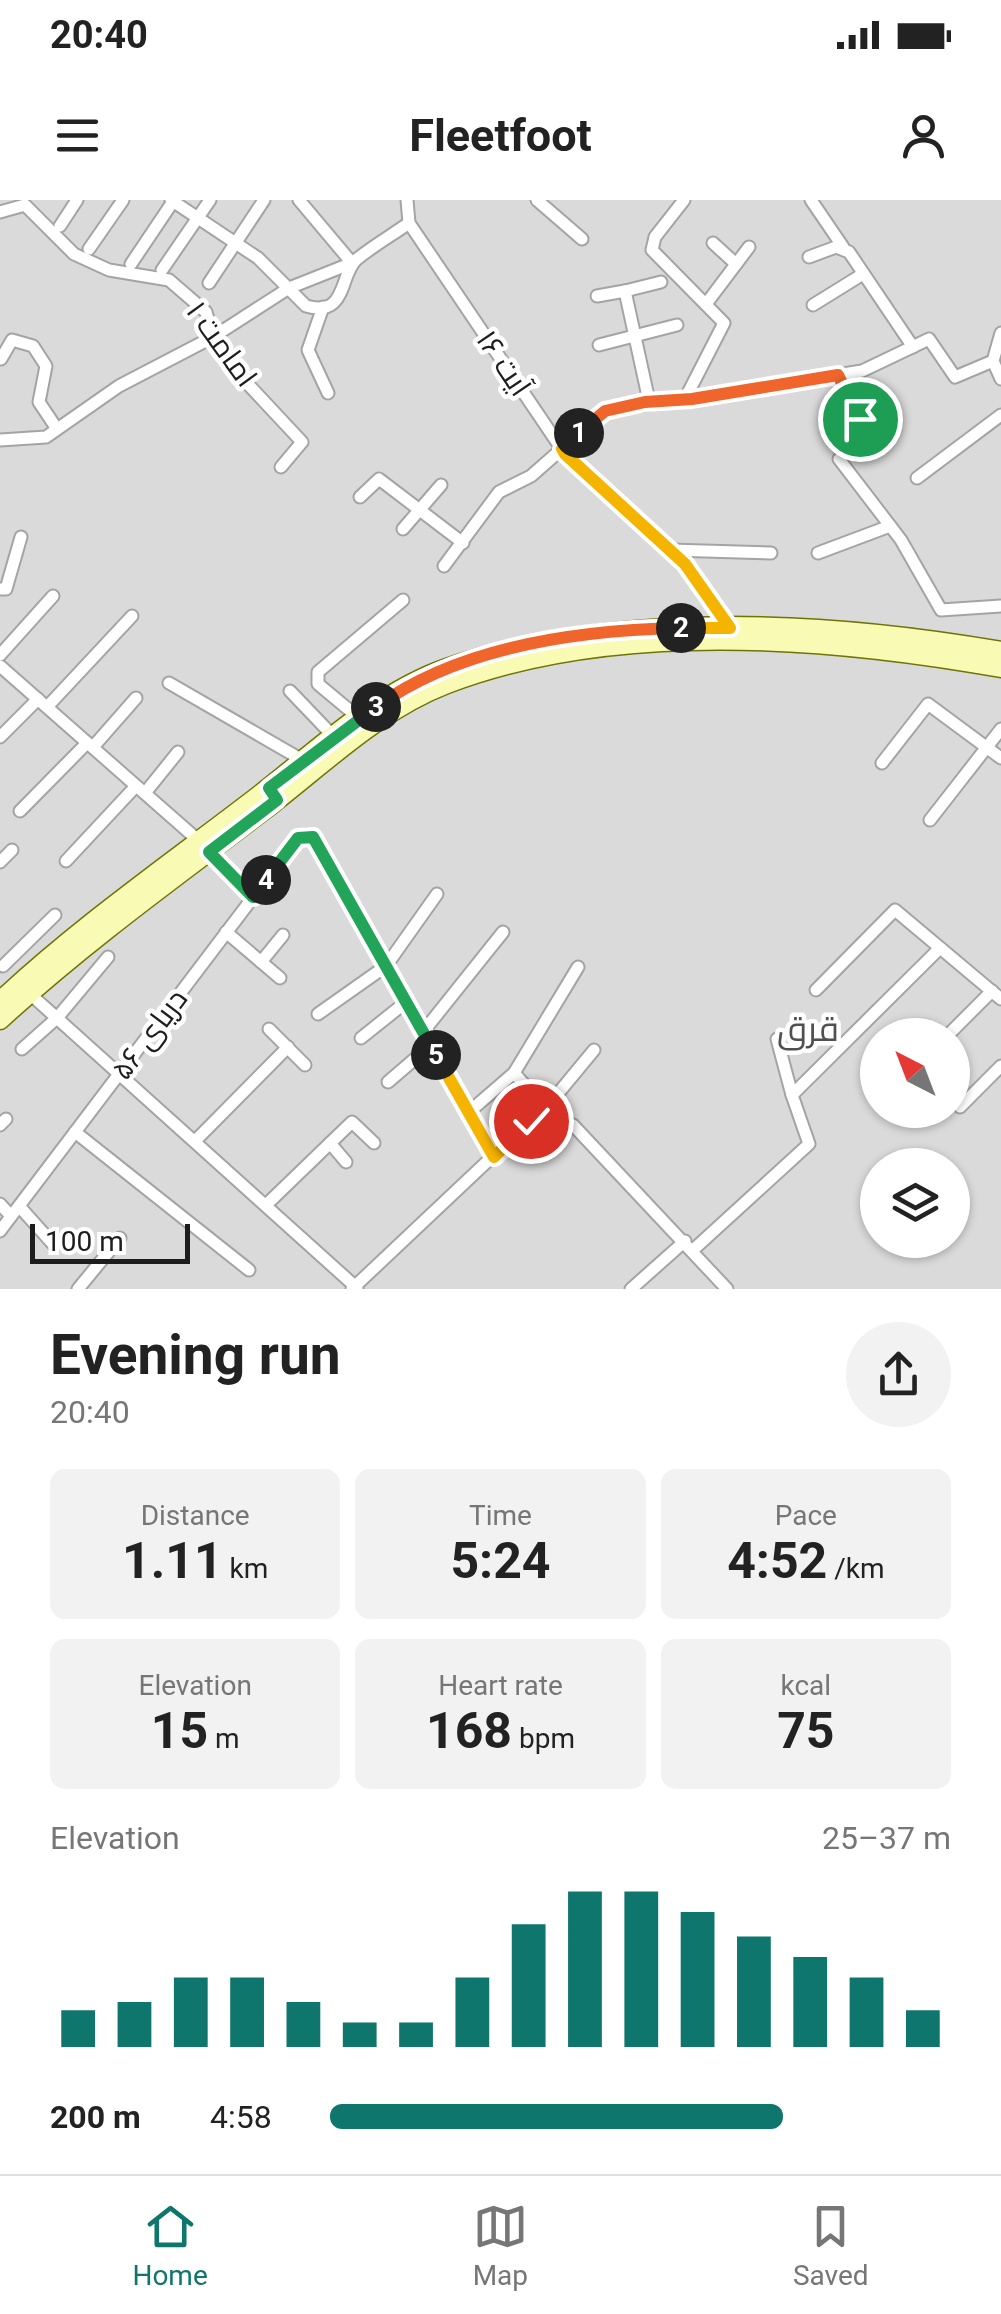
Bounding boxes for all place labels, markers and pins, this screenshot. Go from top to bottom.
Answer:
pin [818,377,903,462]
pin: 1 [554,408,604,458]
pin: 2 [656,603,706,653]
pin: 3 [351,682,401,732]
pin: 4 [241,855,291,905]
pin: 5 [411,1030,461,1080]
pin [489,1079,574,1164]

